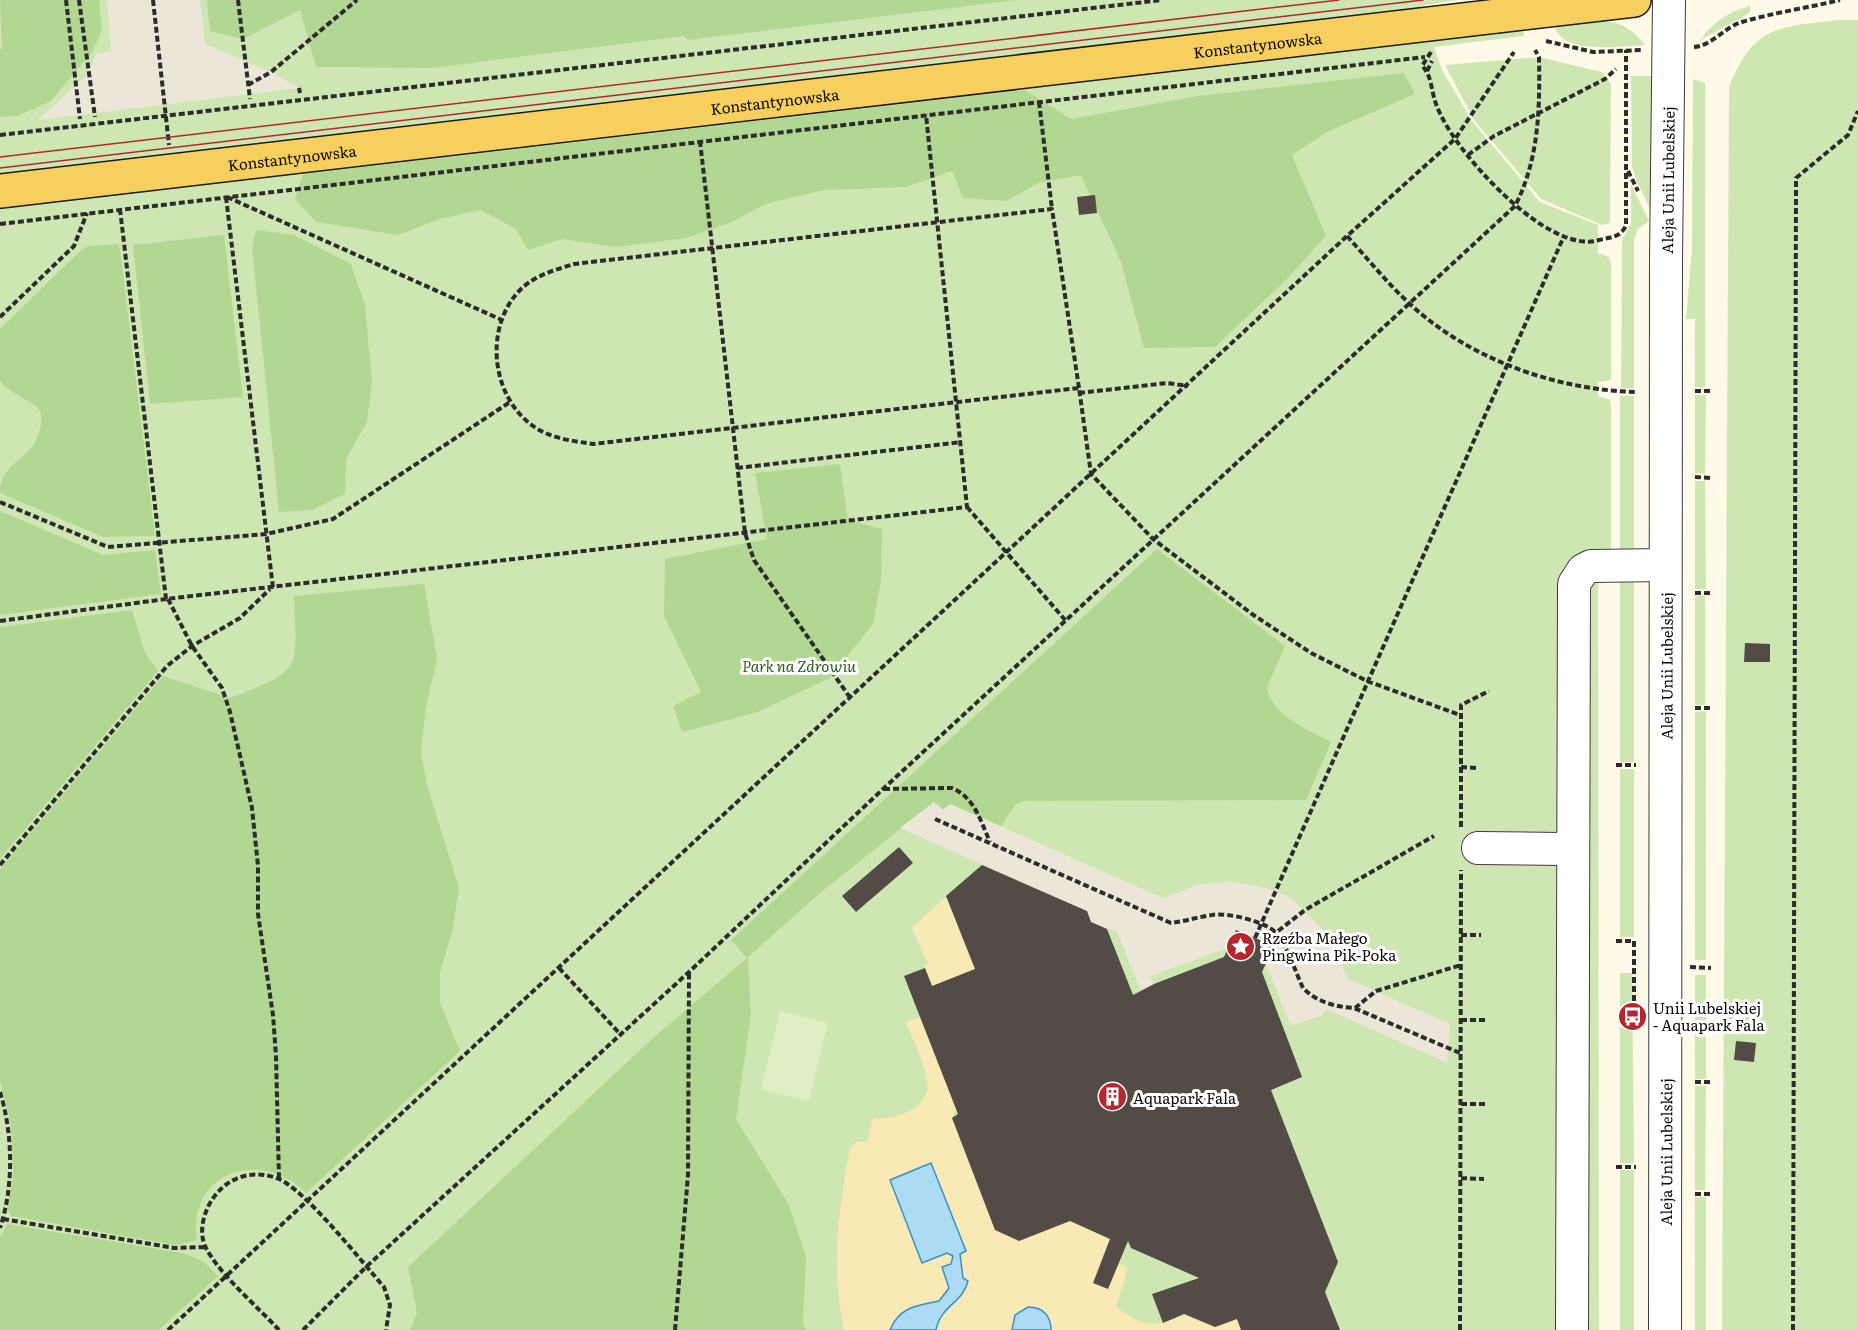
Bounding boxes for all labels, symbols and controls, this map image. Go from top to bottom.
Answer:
street label: Konstantynowska [1192,25,1324,63]
street label: Konstantynowska [709,81,841,119]
street label: Aleja Unii Lubelskiej [1655,106,1679,254]
street label: Konstantynowska [226,138,359,176]
street label: Aleja Unii Lubelskiej [1654,592,1677,740]
park label: Park na Zdrowiu [742,654,856,677]
place label: Rzeźba Małego Pingwina Pik-Poka [1262,926,1397,966]
place icon: Rzeźba Małego Pingwina Pik-Poka [1225,930,1257,962]
place label: Unii Lubelskiej - Aquapark Fala [1653,996,1765,1036]
bus stop icon: Unii Lubelskiej - Aquapark Fala [1616,1000,1648,1032]
street label: Aleja Unii Lubelskiej [1654,1078,1677,1226]
building icon: Aquapark Fala [1096,1081,1128,1113]
place label: Aquapark Fala [1133,1086,1237,1109]

